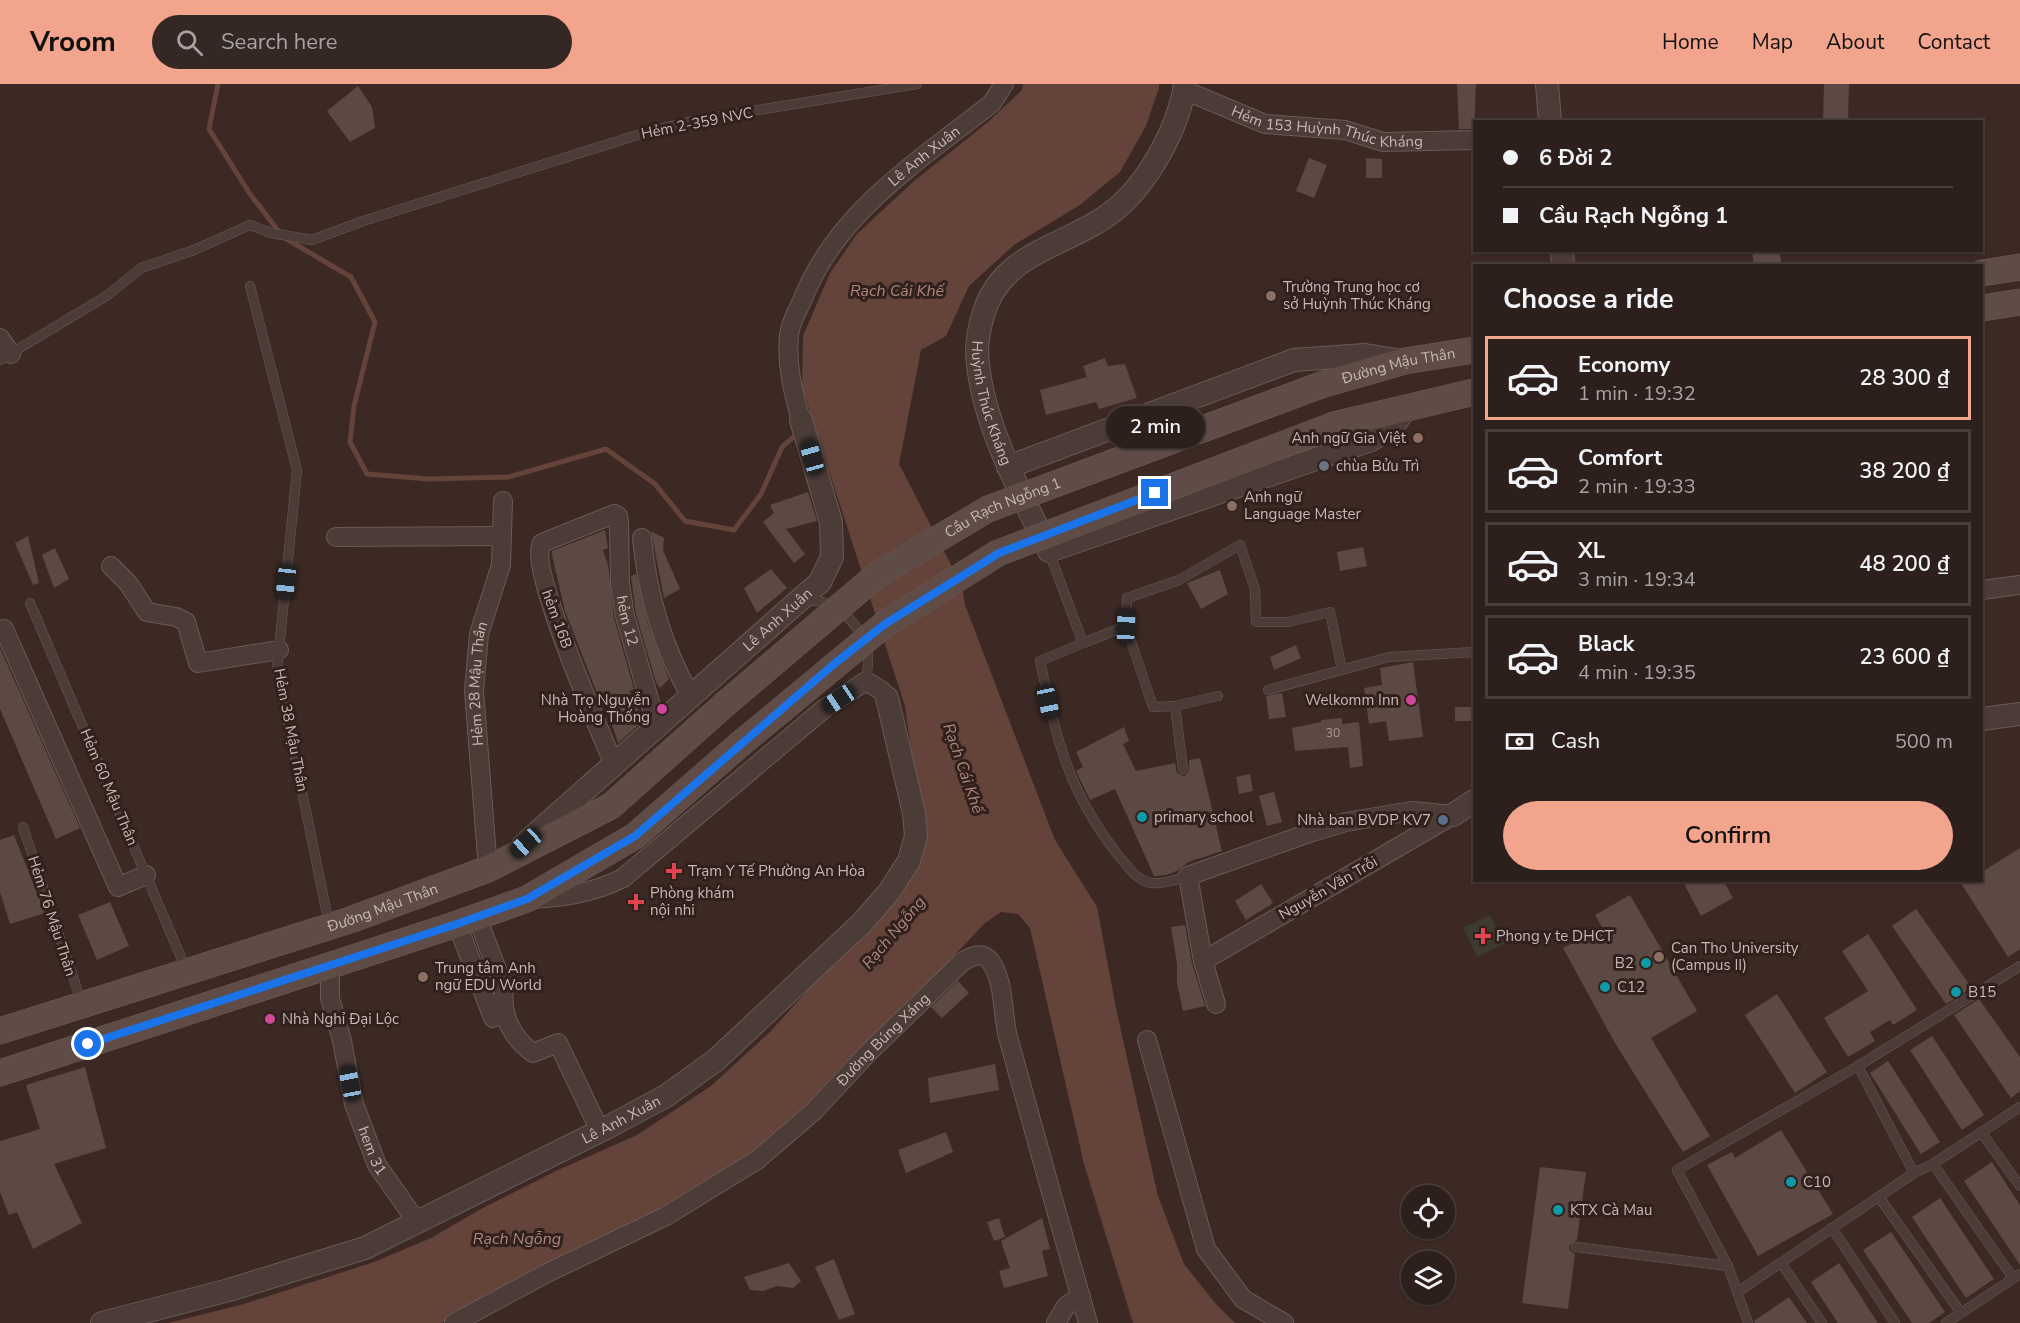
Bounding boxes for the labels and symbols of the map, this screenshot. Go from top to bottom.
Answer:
street label: Hẻm 153 Huỳnh Thúc Kháng [1228,101,1423,152]
street label: Hẻm 2-359 NVC [639,102,755,144]
street label: Lê Anh Xuân [884,121,964,191]
place label: Trường Trung học cơ sở Huỳnh Thúc Kháng [1283,277,1431,314]
water label: Rạch Cái Khế [850,280,946,302]
marker: Trường Trung học cơ sở Huỳnh Thúc Kháng [1264,289,1278,303]
street label: Huỳnh Thúc Kháng [967,340,1017,468]
street label: Đường Mậu Thân [1338,343,1457,389]
callout: 2 min [1106,406,1204,448]
place label: Anh ngữ Gia Việt [1291,428,1407,448]
marker: Anh ngữ Gia Việt [1411,431,1425,445]
car [798,437,826,477]
place label: chùa Bửu Trì [1336,456,1419,476]
marker: chùa Bửu Trì [1317,459,1331,473]
street label: Cầu Rạch Ngỗng 1 [941,473,1064,543]
route end [1141,479,1168,506]
place label: Anh ngữ Language Master [1244,487,1361,524]
marker: Anh ngữ Language Master [1225,499,1239,513]
car [275,563,297,601]
street label: Lê Anh Xuân [739,583,817,656]
street label: hẻm 16B [537,587,577,651]
street label: hẻm 12 [612,594,643,648]
car [1116,608,1136,644]
street label: Hẻm 28 Mậu Thân [464,619,492,747]
street label: Hẻm 38 Mậu Thân [269,667,313,793]
car [819,681,859,717]
car [1035,683,1061,721]
place label: Nhà Trọ Nguyễn Hoàng Thống [541,690,650,727]
place label: Welkomm Inn [1305,690,1399,710]
marker: Welkomm Inn [1404,693,1418,707]
marker: Nhà Trọ Nguyễn Hoàng Thống [655,702,669,716]
water label: Rạch Cái Khế [937,720,989,818]
house number: 30 [1326,725,1340,741]
street label: Hẻm 60 Mậu Thân [75,726,143,848]
place label: primary school [1154,807,1254,827]
marker: primary school [1135,810,1149,824]
place label: Nhà ban BVDP KV7 [1297,810,1431,830]
marker: Nhà ban BVDP KV7 [1436,813,1450,827]
car [507,824,545,862]
street label: Nguyễn Văn Trỗi [1275,852,1381,924]
street label: Hẻm 76 Mậu Thân [23,853,81,979]
place label: Trạm Y Tế Phường An Hòa [688,861,865,881]
marker: Trạm Y Tế Phường An Hòa [665,862,683,880]
street label: Đường Mậu Thân [324,878,441,937]
place label: Phòng khám nội nhi [650,883,734,920]
water label: Rạch Ngỗng [857,892,931,974]
marker: Phòng khám nội nhi [627,893,645,911]
place label: Phong y te DHCT [1496,926,1614,946]
marker: Phong y te DHCT [1474,927,1492,945]
place label: Can Tho University (Campus II) [1671,938,1799,975]
marker: Can Tho University (Campus II) [1652,950,1666,964]
place label: B2 [1615,953,1634,973]
marker: B2 [1639,956,1653,970]
place label: Trung tâm Anh ngữ EDU World [435,958,542,995]
marker: Trung tâm Anh ngữ EDU World [416,970,430,984]
place label: C12 [1617,977,1645,997]
marker: C12 [1598,980,1612,994]
place label: B15 [1968,982,1996,1002]
marker: B15 [1949,985,1963,999]
street label: Đường Búng Xáng [832,989,934,1091]
place label: Nhà Nghỉ Đại Lộc [282,1009,399,1029]
marker: Nhà Nghỉ Đại Lộc [263,1012,277,1026]
route start [74,1030,101,1057]
car [338,1064,362,1102]
street label: Lê Anh Xuân [578,1091,664,1149]
street label: hem 31 [353,1123,391,1179]
place label: C10 [1803,1172,1831,1192]
marker: C10 [1784,1175,1798,1189]
place label: KTX Cà Mau [1570,1200,1652,1220]
marker: KTX Cà Mau [1551,1203,1565,1217]
water label: Rạch Ngỗng [473,1228,561,1250]

